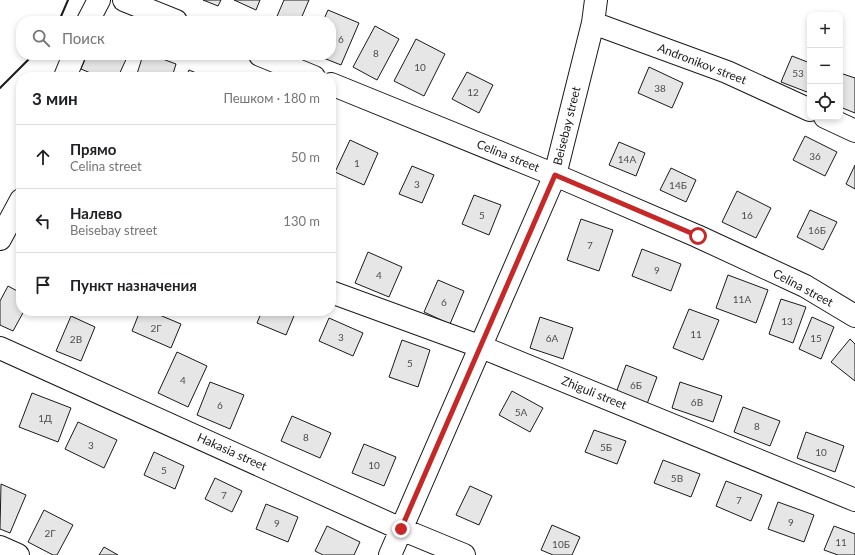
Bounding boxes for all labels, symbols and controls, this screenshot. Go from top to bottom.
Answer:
map controls [807,12,843,120]
button: + [807,12,843,48]
search box [16,16,336,60]
icon: search [30,27,52,49]
text: Поиск [62,29,105,47]
house number: 6 [338,33,344,45]
street label: Andronikov street [656,40,749,88]
house number: 8 [373,47,379,59]
button: − [807,48,843,84]
house number: 10 [414,61,426,73]
house number: 53 [792,67,804,79]
house number: 38 [654,82,666,94]
street label: Beisebay street [550,84,584,167]
button: locate [807,84,843,120]
house number: 12 [467,86,479,98]
text: 3 мин [32,88,78,109]
text: Пешком · 180 m [223,90,320,106]
street label: Celina street [475,136,542,175]
text: Прямо [70,140,116,158]
icon: ahead [32,146,54,168]
text: 50 m [291,149,320,165]
house number: 36 [809,150,821,162]
house number: 14А [618,153,636,165]
house number: 1 [354,157,360,169]
text: Celina street [70,158,142,174]
house number: 3 [414,178,420,190]
house number: 14Б [669,179,687,191]
text: Налево [70,204,122,222]
house number: 5 [479,209,485,221]
house number: 16 [741,209,753,221]
icon: left [32,210,54,232]
text: 130 m [283,213,320,229]
text: Beisebay street [70,222,157,238]
house number: 16Б [808,224,826,236]
route start [689,227,707,245]
house number: 7 [587,239,593,251]
house number: 9 [654,264,660,276]
street label: Celina street [770,265,837,310]
house number: 4 [376,269,382,281]
icon: arrive [32,274,54,296]
text: Пункт назначения [70,276,197,294]
house number: 11А [733,293,751,305]
house number: 6 [441,296,447,308]
house number: 13 [781,315,793,327]
house number: 2Г [150,322,162,334]
house number: 11 [690,328,702,340]
house number: 3 [338,331,344,343]
house number: 6А [546,332,559,344]
house number: 15 [810,332,822,344]
house number: 2В [70,333,82,345]
house number: 5 [407,357,413,369]
street label: Zhiguli street [559,373,630,413]
house number: 4 [180,374,186,386]
house number: 6Б [630,379,642,391]
house number: 6В [691,396,703,408]
house number: 6 [217,399,223,411]
house number: 5А [515,406,528,418]
house number: 1Д [38,412,52,424]
house number: 8 [754,420,760,432]
street label: Hakasia street [195,430,270,474]
house number: 8 [303,431,309,443]
house number: 3 [88,439,94,451]
house number: 5Б [600,441,612,453]
house number: 10 [815,446,827,458]
house number: 10 [368,459,380,471]
house number: 5 [161,464,167,476]
house number: 5В [671,472,683,484]
house number: 7 [221,489,227,501]
house number: 7 [736,494,742,506]
house number: 9 [788,516,794,528]
house number: 9 [274,517,280,529]
route end [392,520,410,538]
house number: 2Г [44,527,56,539]
house number: 11 [835,536,847,548]
house number: 10Б [552,538,570,550]

